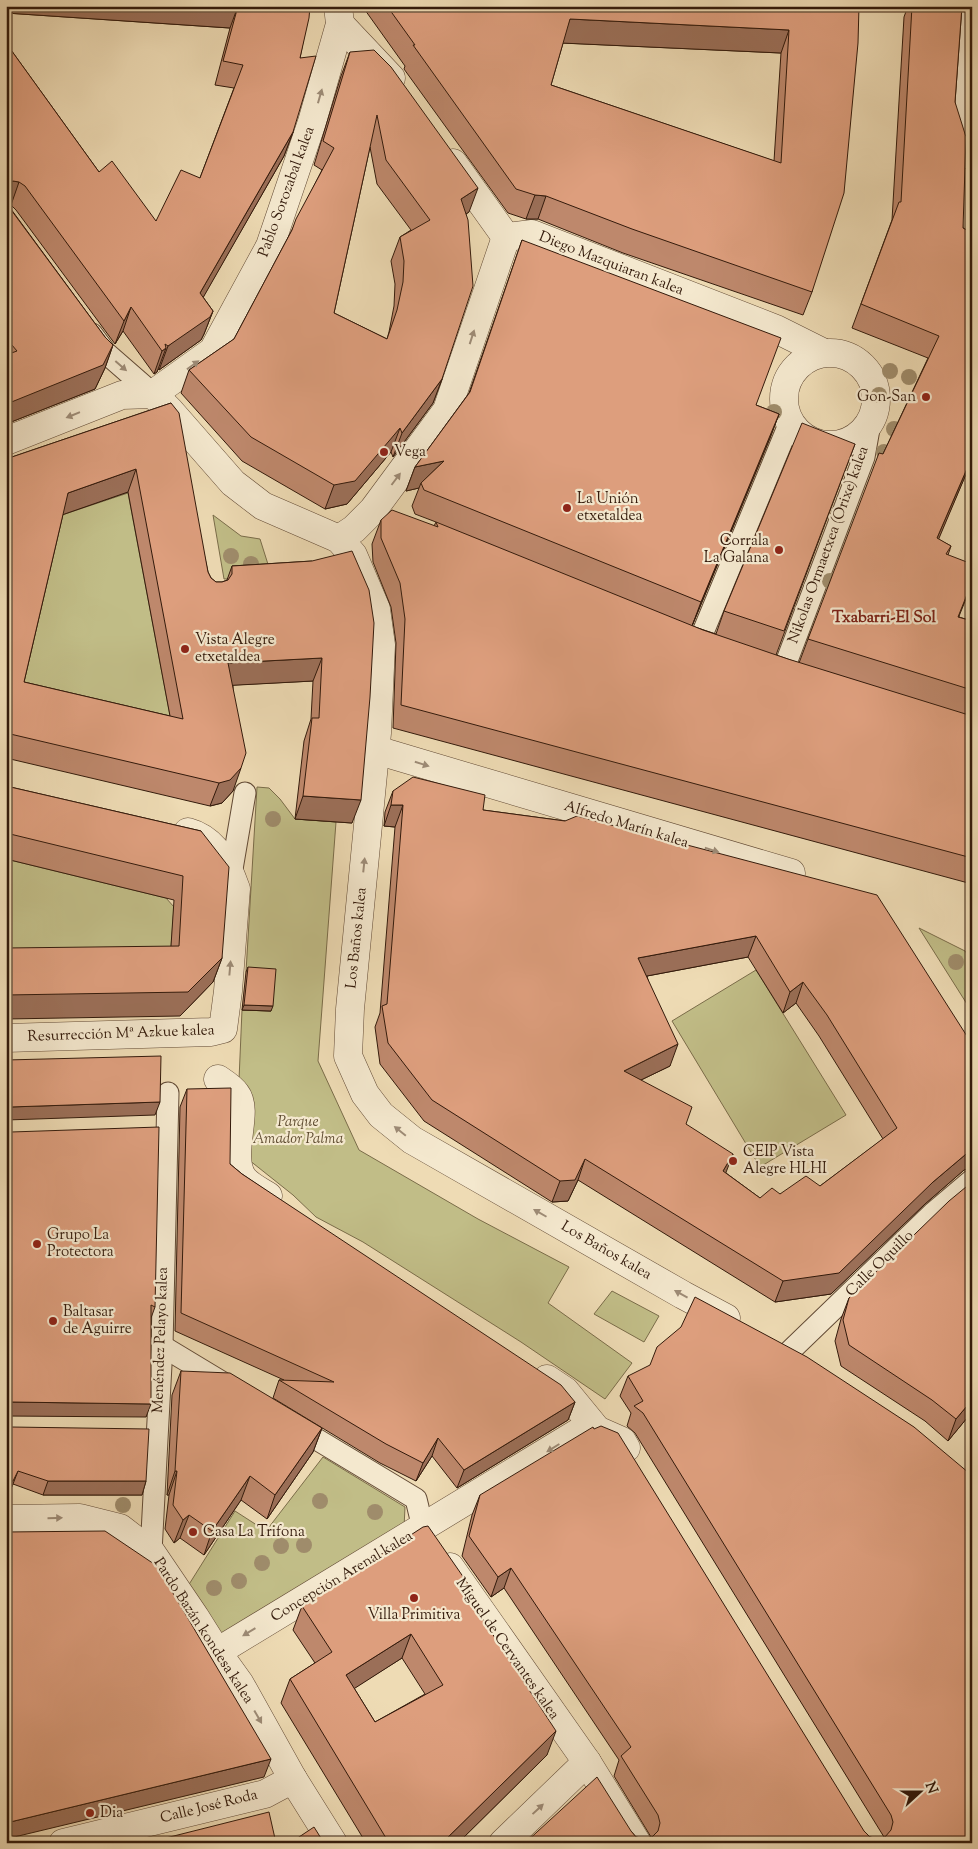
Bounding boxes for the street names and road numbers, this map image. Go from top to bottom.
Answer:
street label: Pablo Sorozabal kalea [254,124,320,260]
street label: Diego Mazquiaran kalea [536,227,687,301]
street label: Nikolas Ormaetxea (Orixe) kalea [783,443,875,647]
street label: Alfredo Marín kalea [561,796,691,854]
street label: Los Baños kalea [341,886,373,990]
street label: Resurrección Mª Azkue kalea [27,1020,215,1048]
street label: Los Baños kalea [557,1216,655,1286]
street label: Calle Oquillo [841,1226,919,1302]
street label: Menéndez Pelayo kalea [148,1266,174,1414]
street label: Concepción Arenal kalea [267,1526,417,1628]
street label: Pardo Bazán kondesa kalea [148,1554,258,1708]
street label: Miguel de Cervantes kalea [450,1574,564,1724]
street label: Calle José Roda [158,1785,260,1829]

